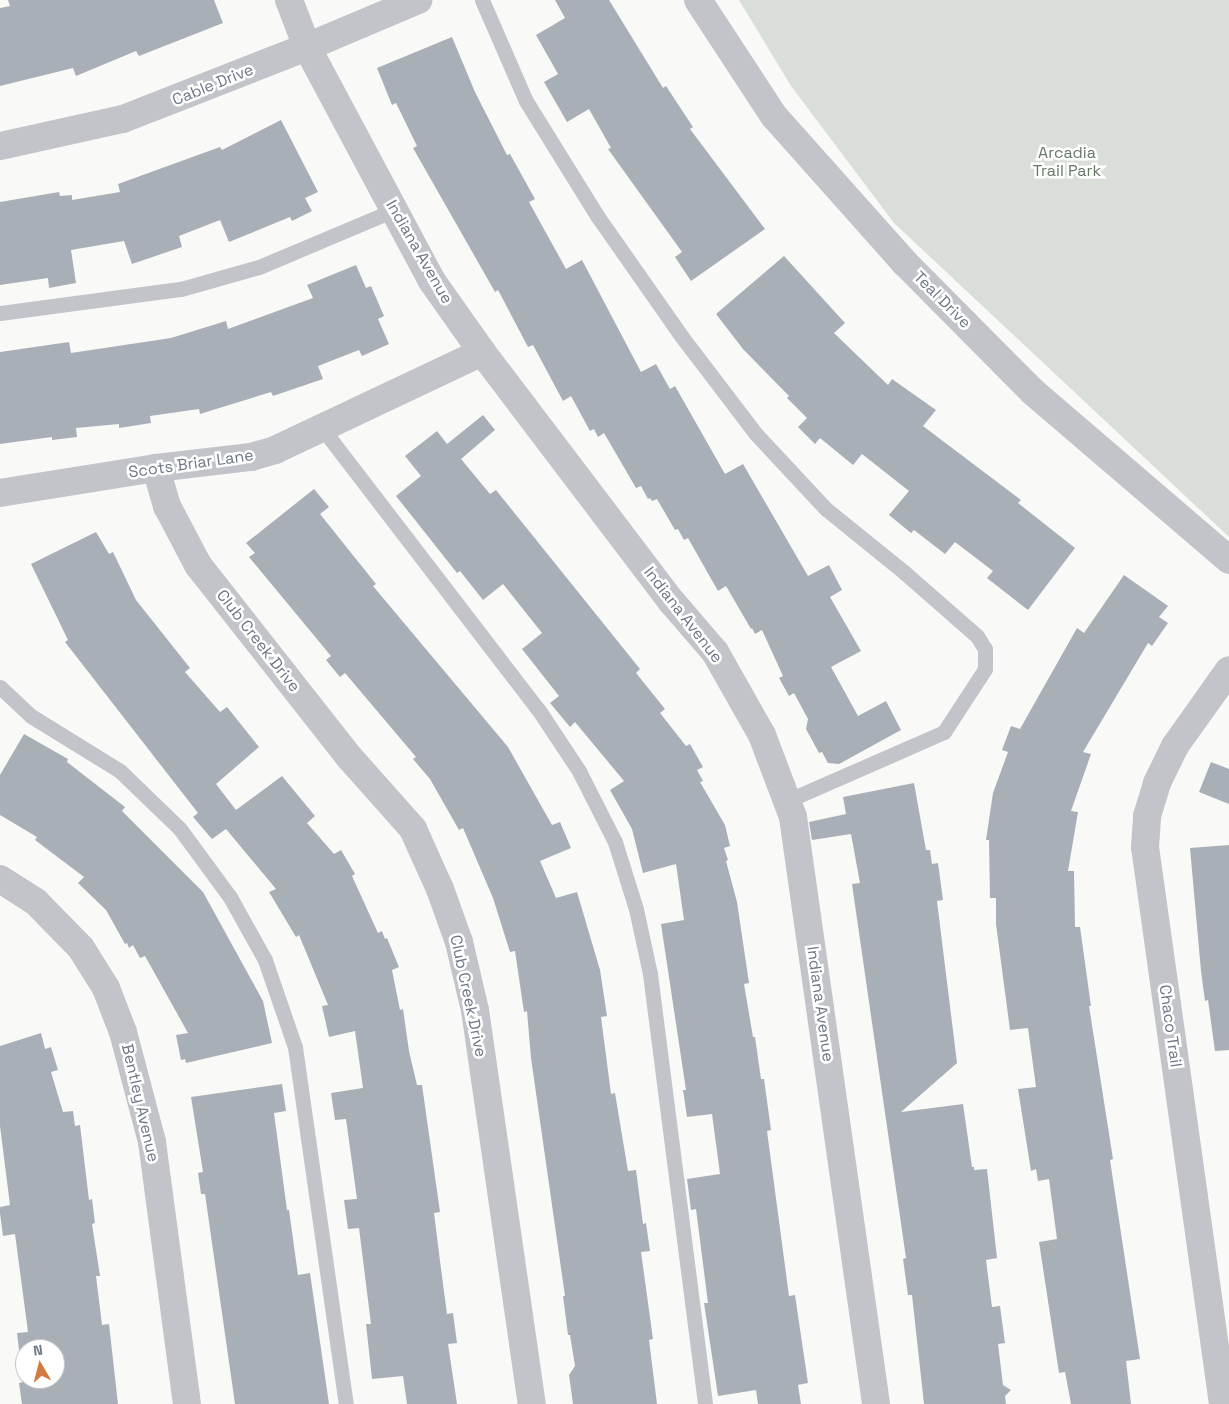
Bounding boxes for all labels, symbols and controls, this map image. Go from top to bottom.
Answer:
street label: Cable Drive [170,60,256,110]
park label: Arcadia Trail Park [1033,143,1101,181]
street label: Indiana Avenue [381,197,457,307]
street label: Teal Drive [909,267,975,333]
street label: Scots Briar Lane [127,446,255,482]
street label: Indiana Avenue [639,563,727,667]
street label: Club Creek Drive [212,586,304,696]
street label: Club Creek Drive [446,933,490,1059]
street label: Indiana Avenue [802,945,838,1063]
street label: Chaco Trail [1155,983,1185,1069]
street label: Bentley Avenue [117,1042,163,1164]
north arrow [15,1339,65,1389]
text: N [32,1341,44,1360]

